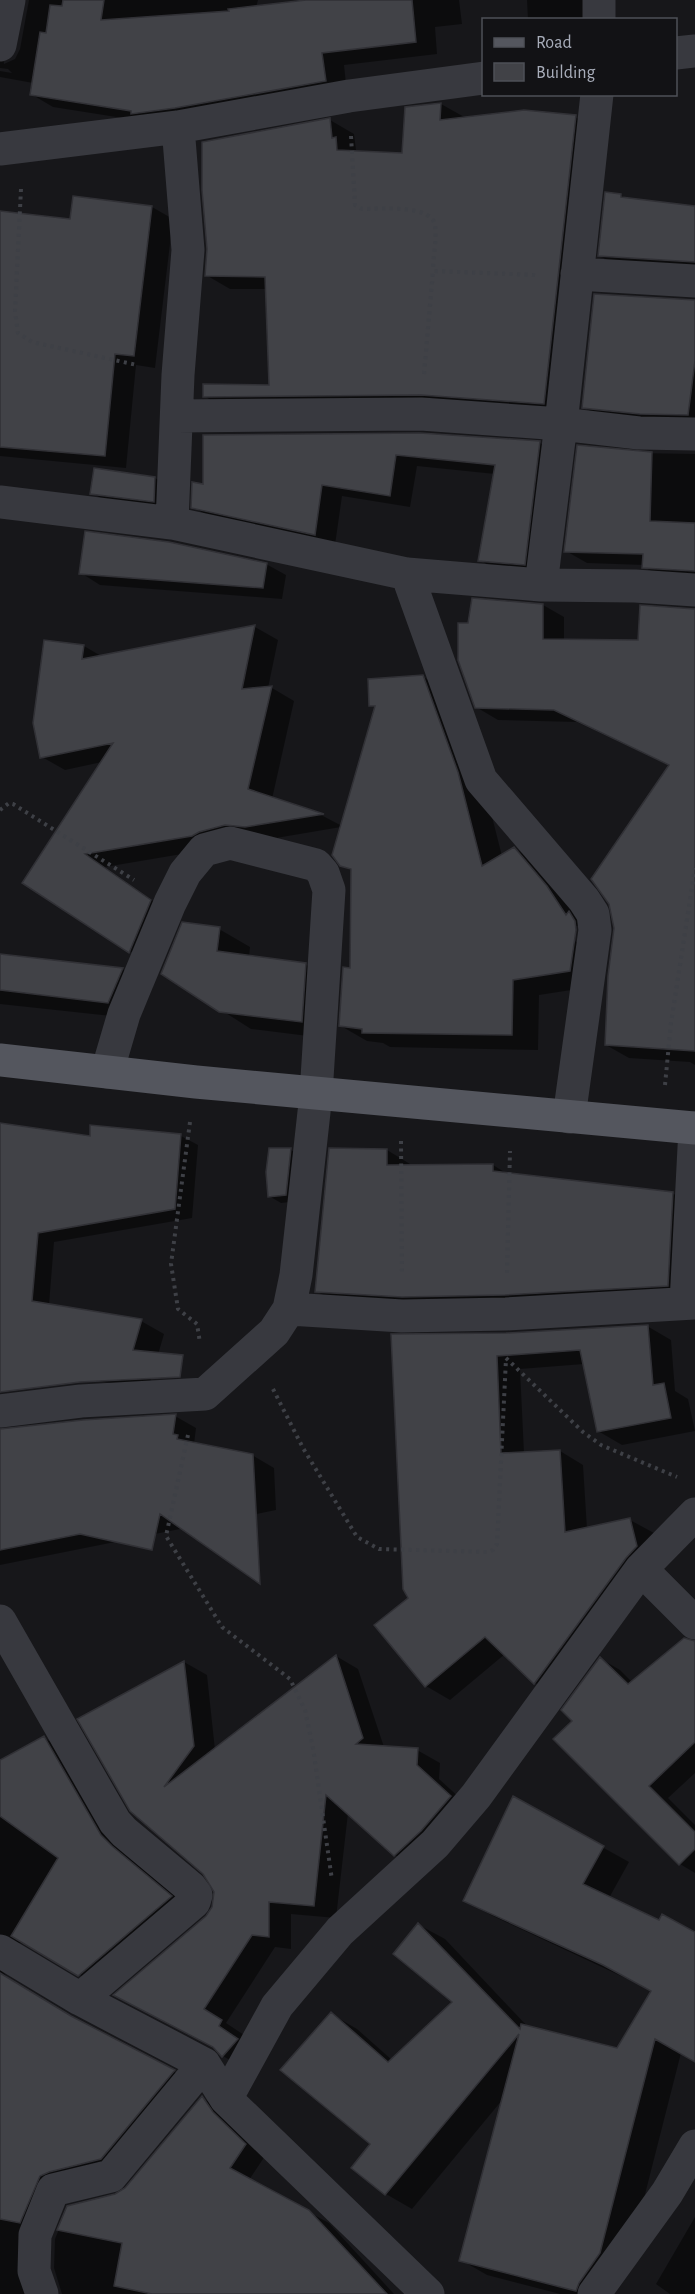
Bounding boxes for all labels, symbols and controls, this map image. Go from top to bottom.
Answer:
legend [482,18,677,96]
text: Road [536,34,572,52]
text: Building [536,64,596,82]

